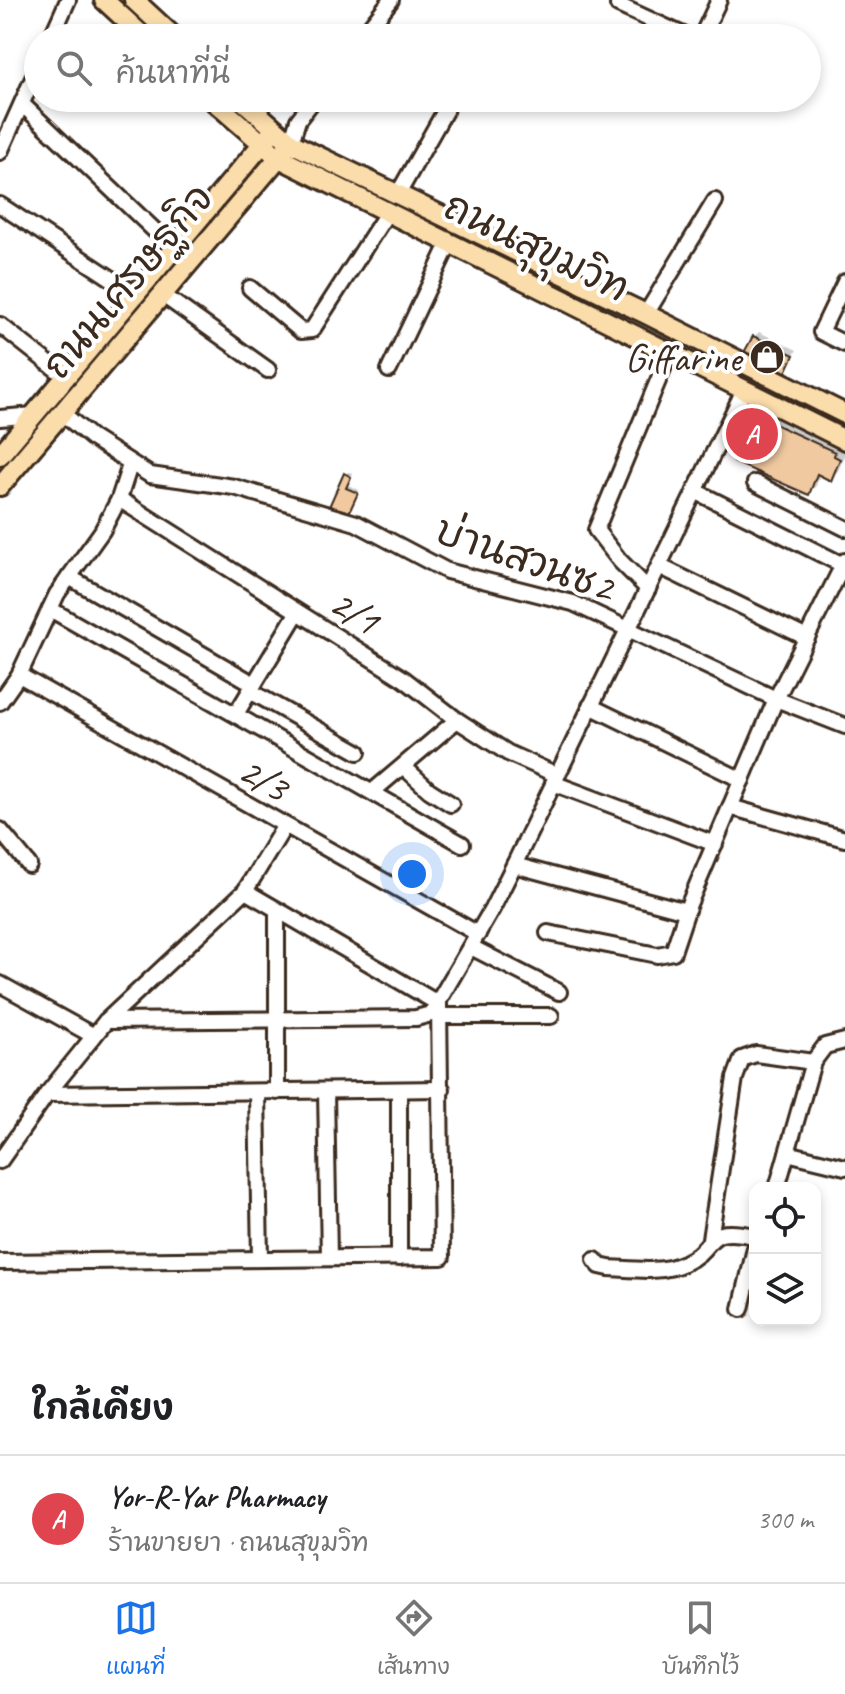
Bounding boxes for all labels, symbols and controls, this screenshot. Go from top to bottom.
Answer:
search box [24,24,821,112]
icon: search [52,46,96,90]
text: ค้นหาที่นี่ [116,54,230,92]
street label: ถนนเศรษฐกิจ [32,174,225,390]
street label: ถนนสุขุมวิท [434,181,637,317]
place label: Giffarine [625,333,744,383]
shop icon: Giffarine [748,338,786,376]
pin: A [726,404,778,464]
street label: บ่านสวนซ2 [429,504,623,614]
street label: 2/1 [320,578,390,647]
street label: 2/3 [230,745,300,814]
your location [392,854,432,894]
map controls [749,1182,821,1326]
button: locate [749,1182,821,1254]
button: layers [749,1254,821,1326]
text: ใกล้เคียง [32,1386,174,1429]
text: Yor-R-Yar Pharmacy [108,1478,325,1516]
text: A [51,1503,65,1536]
text: 300 m [757,1503,813,1536]
text: ร้านขายยา · ถนนสุขุมวิท [108,1526,369,1559]
tab: แผนที่ [106,1596,165,1682]
tab: เส้นทาง [377,1596,450,1682]
tab: บันทึกไว้ [662,1596,739,1682]

